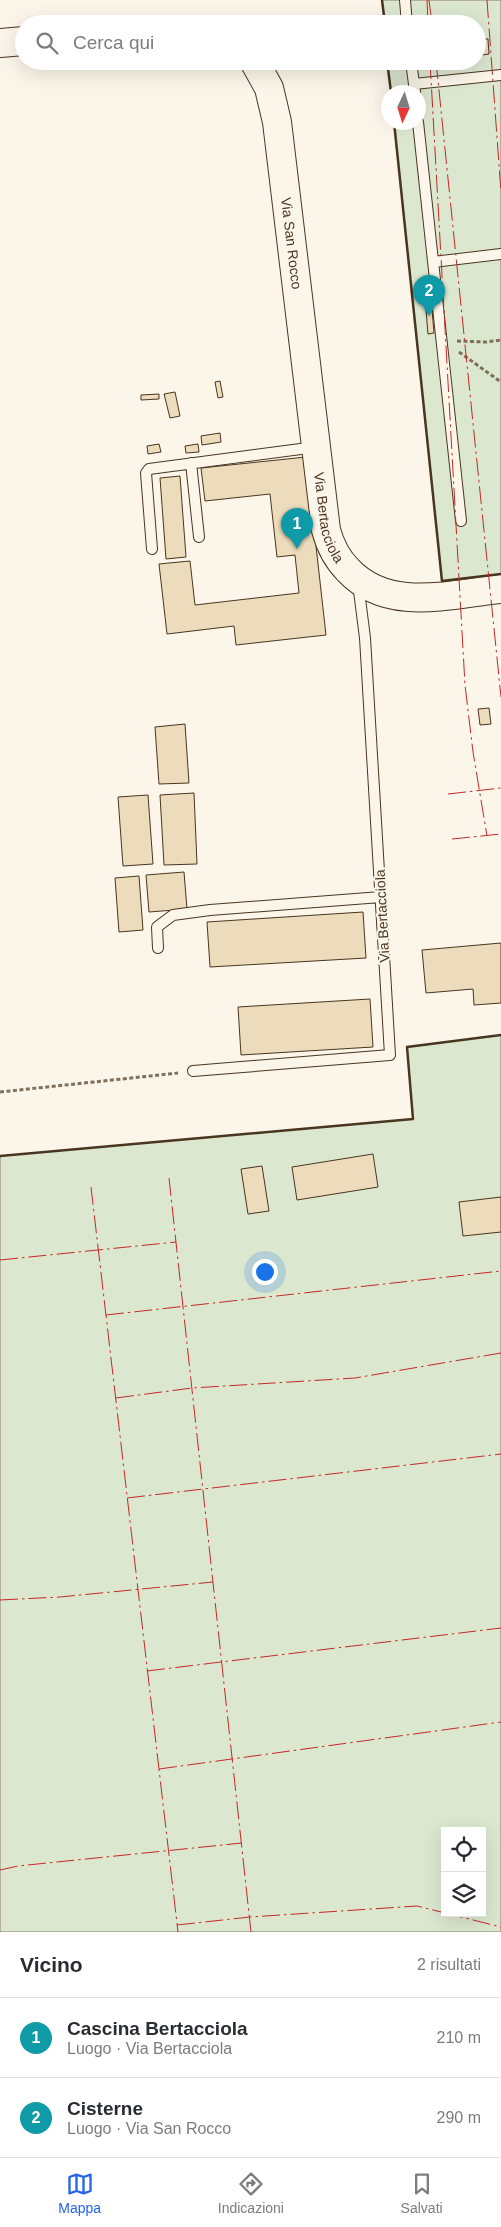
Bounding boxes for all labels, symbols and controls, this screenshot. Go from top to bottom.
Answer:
search box [15,15,486,70]
icon: search [33,29,61,57]
text: Cerca qui [73,32,154,53]
north arrow [381,85,426,130]
street label: Via San Rocco [278,196,305,290]
pin: 2 [413,275,445,316]
street label: Via Bertacciola [311,471,347,566]
pin: 1 [281,508,313,549]
street label: Via Bertacciola [372,869,392,963]
your location [252,1259,278,1285]
map controls [441,1827,486,1917]
button: locate [441,1827,486,1872]
button: layers [441,1872,486,1917]
text: Vicino [20,1953,83,1976]
text: 2 risultati [417,1956,481,1973]
text: Cascina Bertacciola [67,2018,248,2039]
text: 1 [32,2029,40,2046]
text: 210 m [437,2029,481,2046]
text: Luogo · Via Bertacciola [67,2040,232,2057]
text: Cisterne [67,2098,143,2119]
text: 2 [32,2109,40,2126]
text: 290 m [437,2109,481,2126]
text: Luogo · Via San Rocco [67,2120,231,2137]
tab: Mappa [58,2170,101,2216]
tab: Indicazioni [218,2170,284,2216]
tab: Salvati [401,2170,443,2216]

